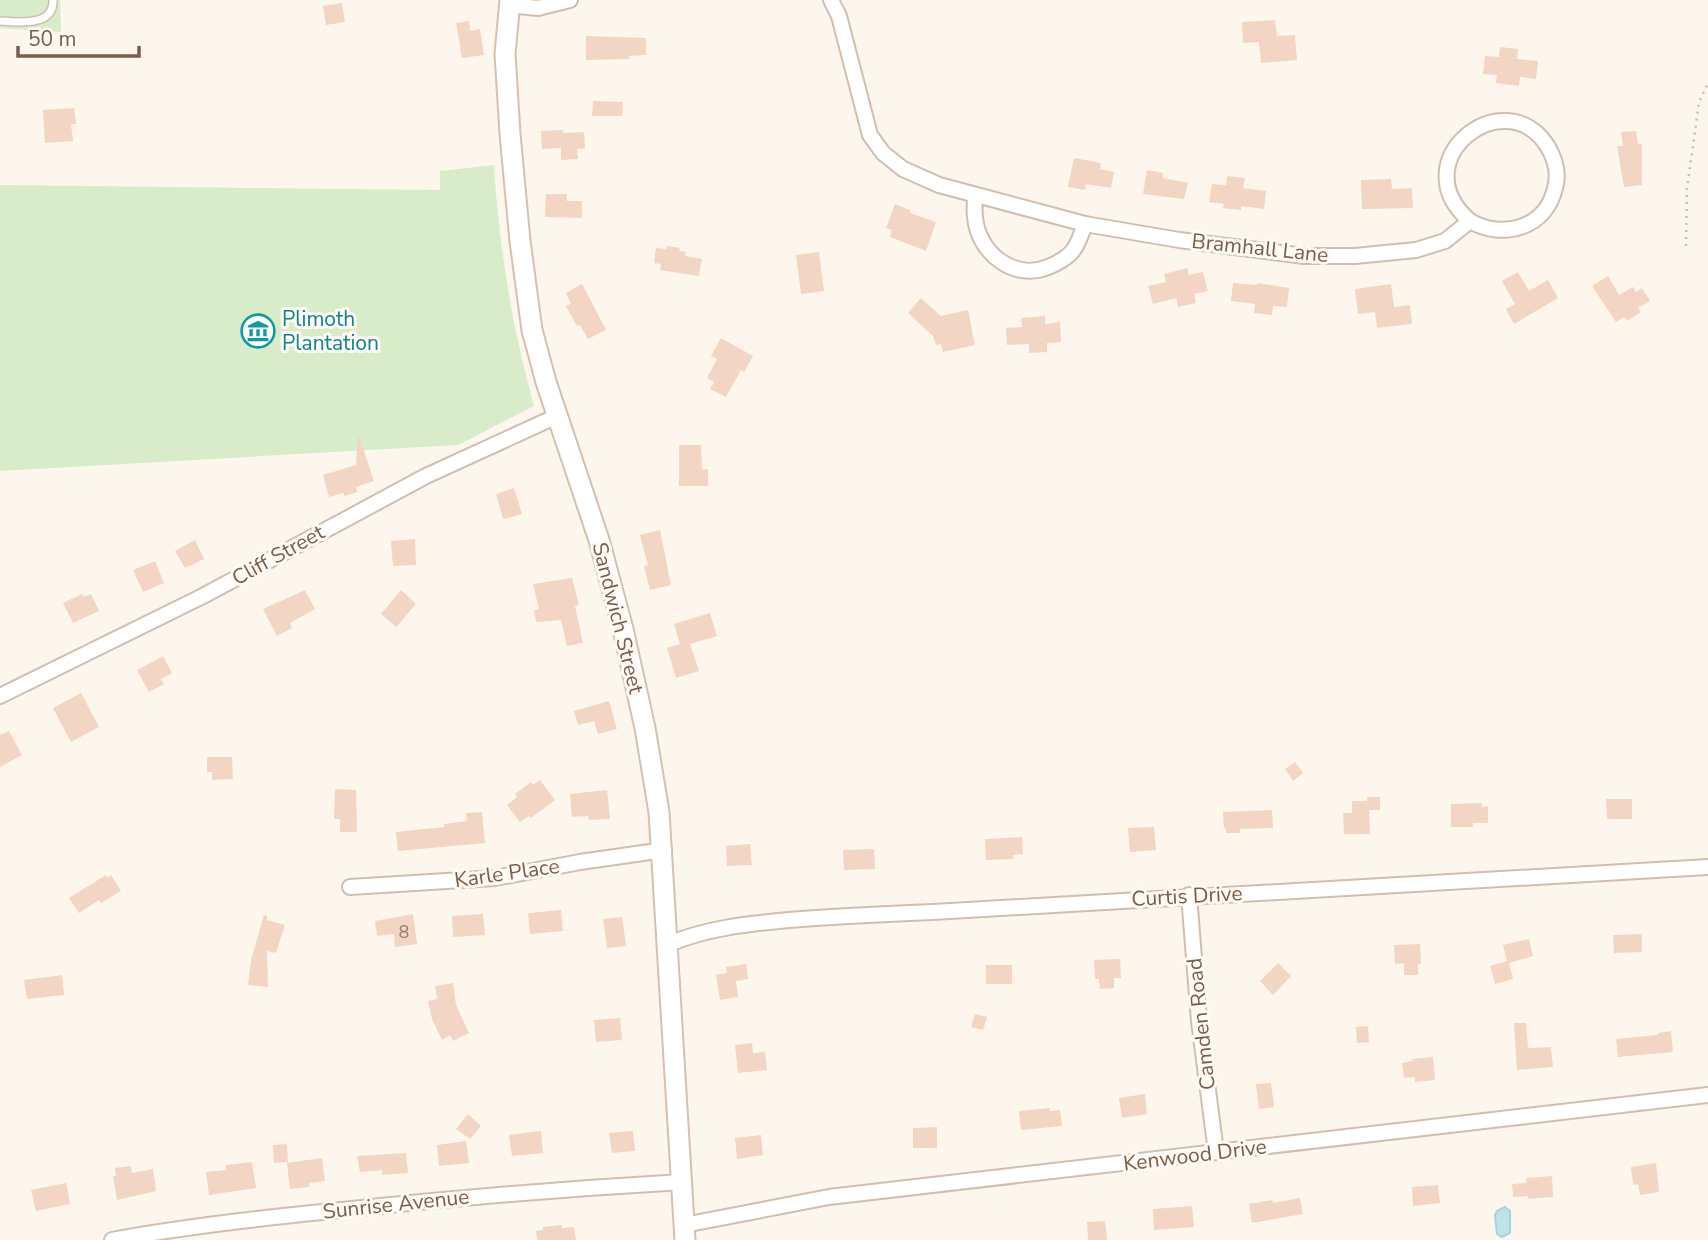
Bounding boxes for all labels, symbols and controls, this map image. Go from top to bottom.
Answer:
scale bar [18,14,138,58]
text: 50 m [28,25,77,53]
street label: Bramhall Lane [1190,227,1330,269]
place label: Plimoth Plantation [282,305,379,357]
museum icon: Plimoth Plantation [239,312,277,350]
street label: Cliff Street [227,518,330,592]
street label: Sandwich Street [586,539,651,697]
street label: Karle Place [453,852,561,894]
street label: Curtis Drive [1131,879,1243,913]
house number: 8 [399,920,409,944]
street label: Camden Road [1180,957,1222,1091]
street label: Kenwood Drive [1122,1132,1268,1178]
street label: Sunrise Avenue [321,1182,471,1226]

